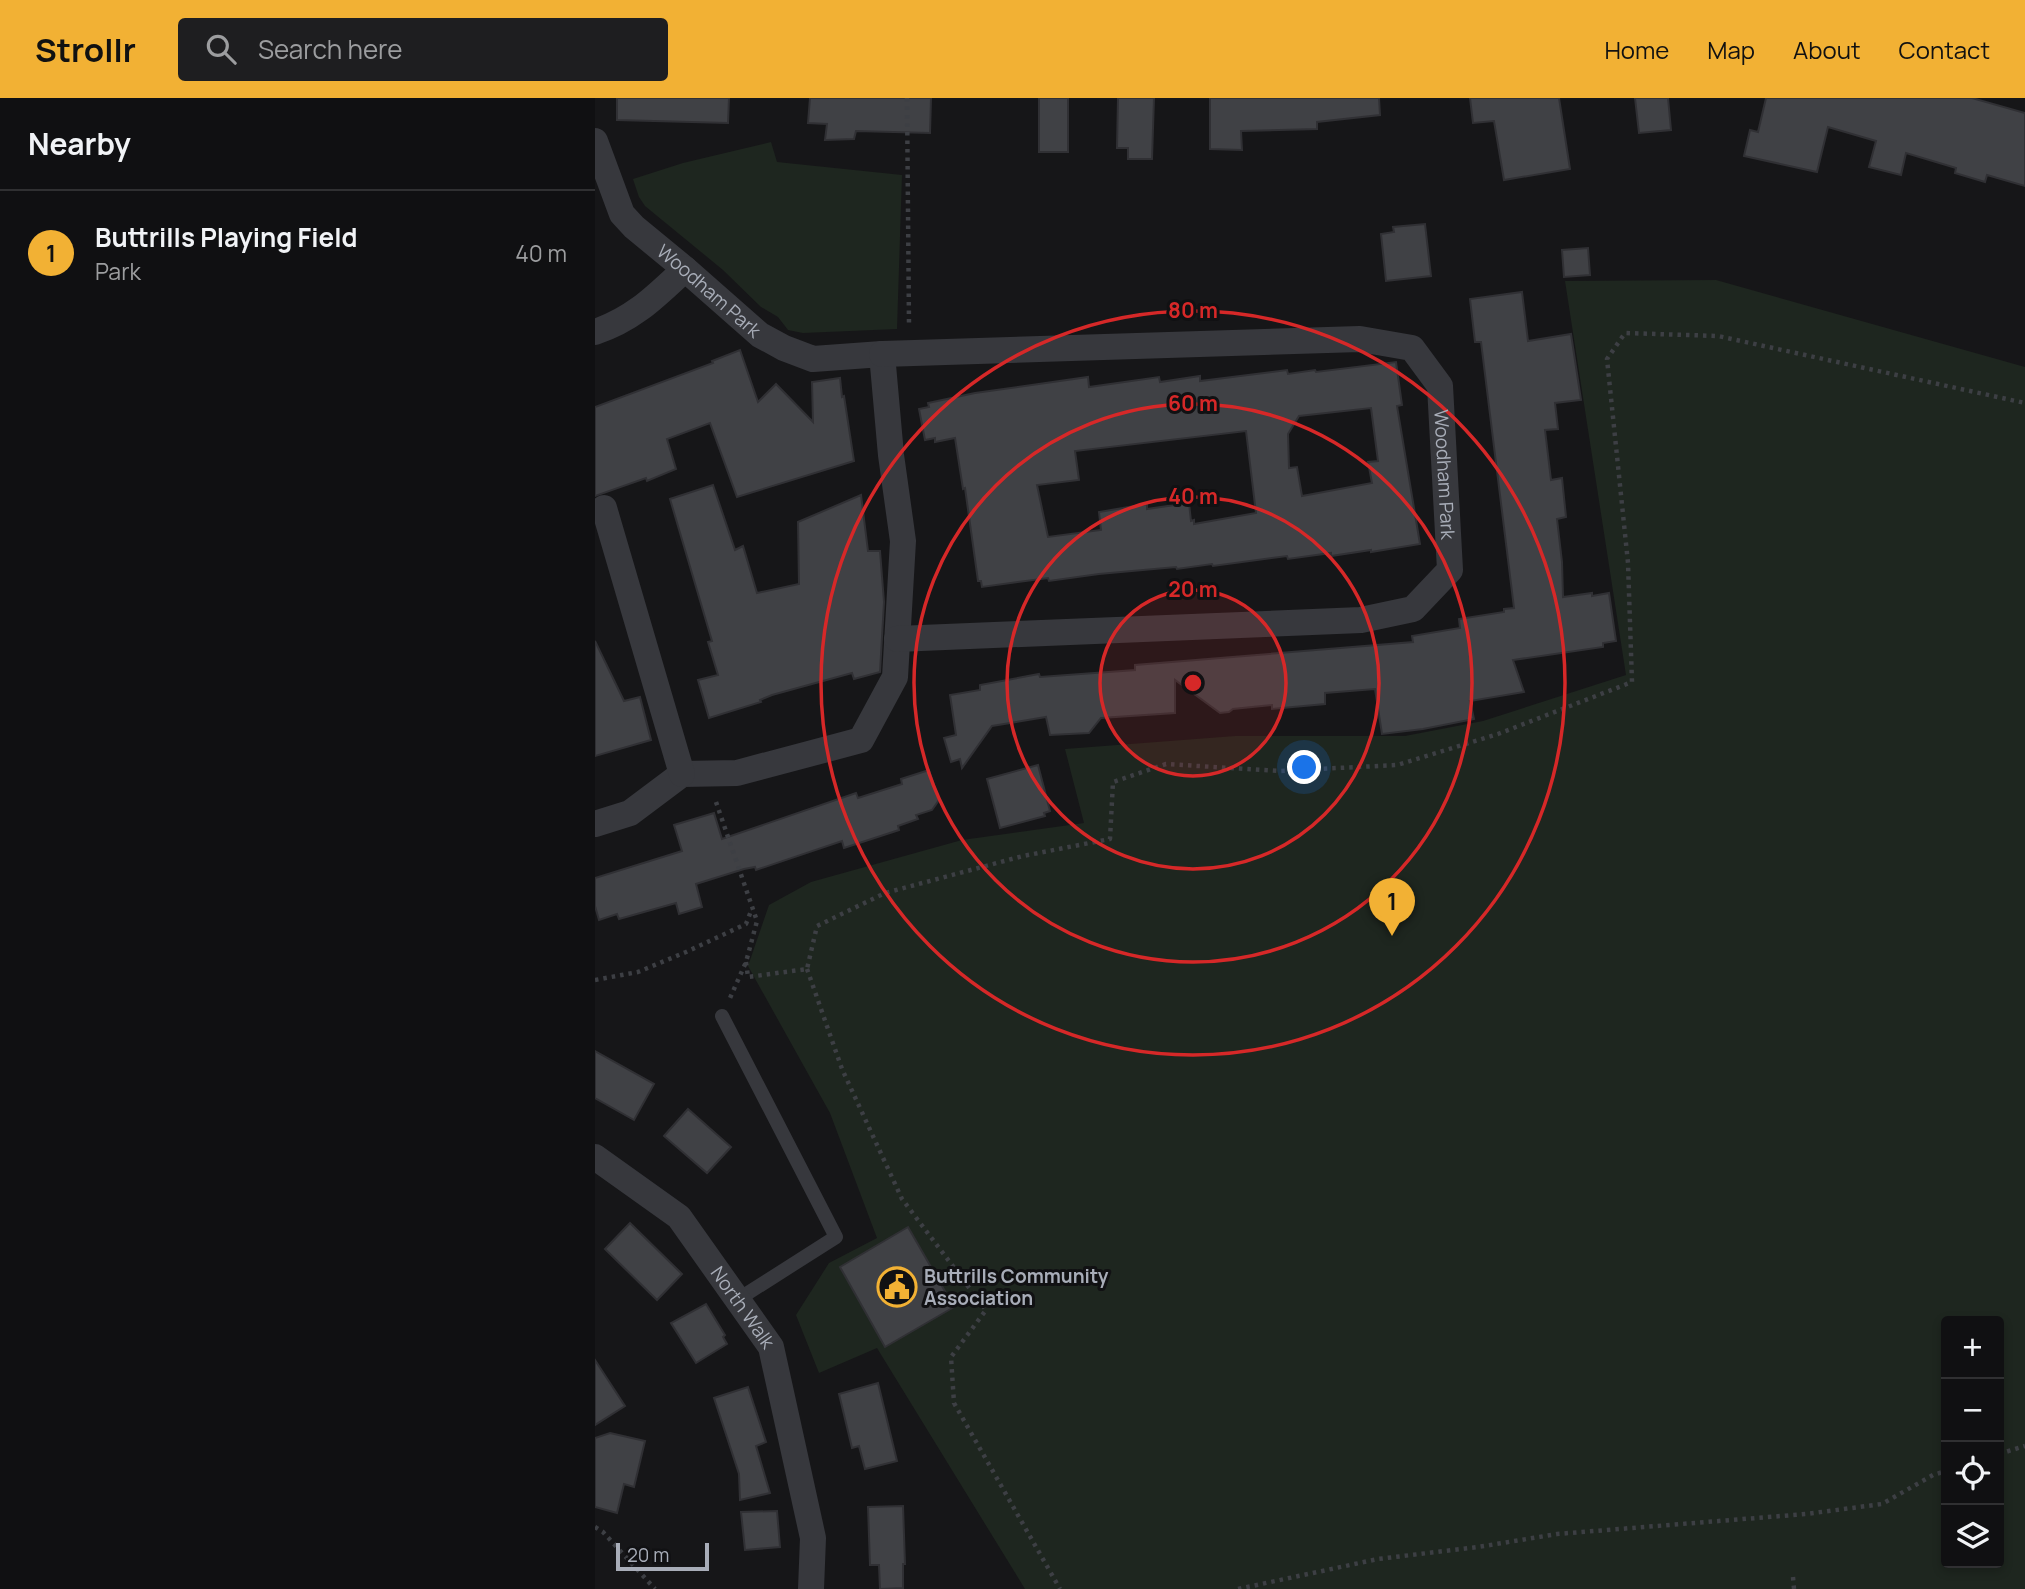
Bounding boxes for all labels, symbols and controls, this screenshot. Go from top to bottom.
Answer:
search box [178,18,668,81]
text: Strollr [35,27,136,72]
icon: search [202,30,240,68]
text: Search here [258,31,402,67]
text: Home [1604,33,1669,66]
text: Map [1707,33,1755,66]
text: About [1793,33,1861,66]
text: Contact [1899,33,1990,66]
text: Nearby [28,123,131,164]
text: Buttrills Playing Field [95,219,357,255]
text: 1 [46,237,56,269]
text: 40 m [515,237,567,269]
street label: Woodham Park [652,238,767,344]
text: Park [95,255,141,287]
text: 80 m [1168,296,1218,324]
text: 60 m [1168,389,1218,417]
street label: Woodham Park [1428,409,1461,541]
text: 40 m [1168,482,1218,510]
text: 20 m [1168,575,1218,603]
centre of rings [1181,671,1205,695]
your location [1287,750,1321,784]
pin: 1 [1369,878,1415,936]
street label: North Walk [705,1261,781,1354]
place label: Buttrills Community Association [924,1263,1109,1311]
public building icon: Buttrills Community Association [876,1266,918,1308]
map controls [1941,1316,2004,1568]
button: + [1941,1316,2004,1379]
button: − [1941,1379,2004,1442]
button: locate [1941,1442,2004,1505]
button: layers [1941,1505,2004,1568]
scale bar [616,1540,709,1572]
text: 20 m [627,1542,669,1568]

